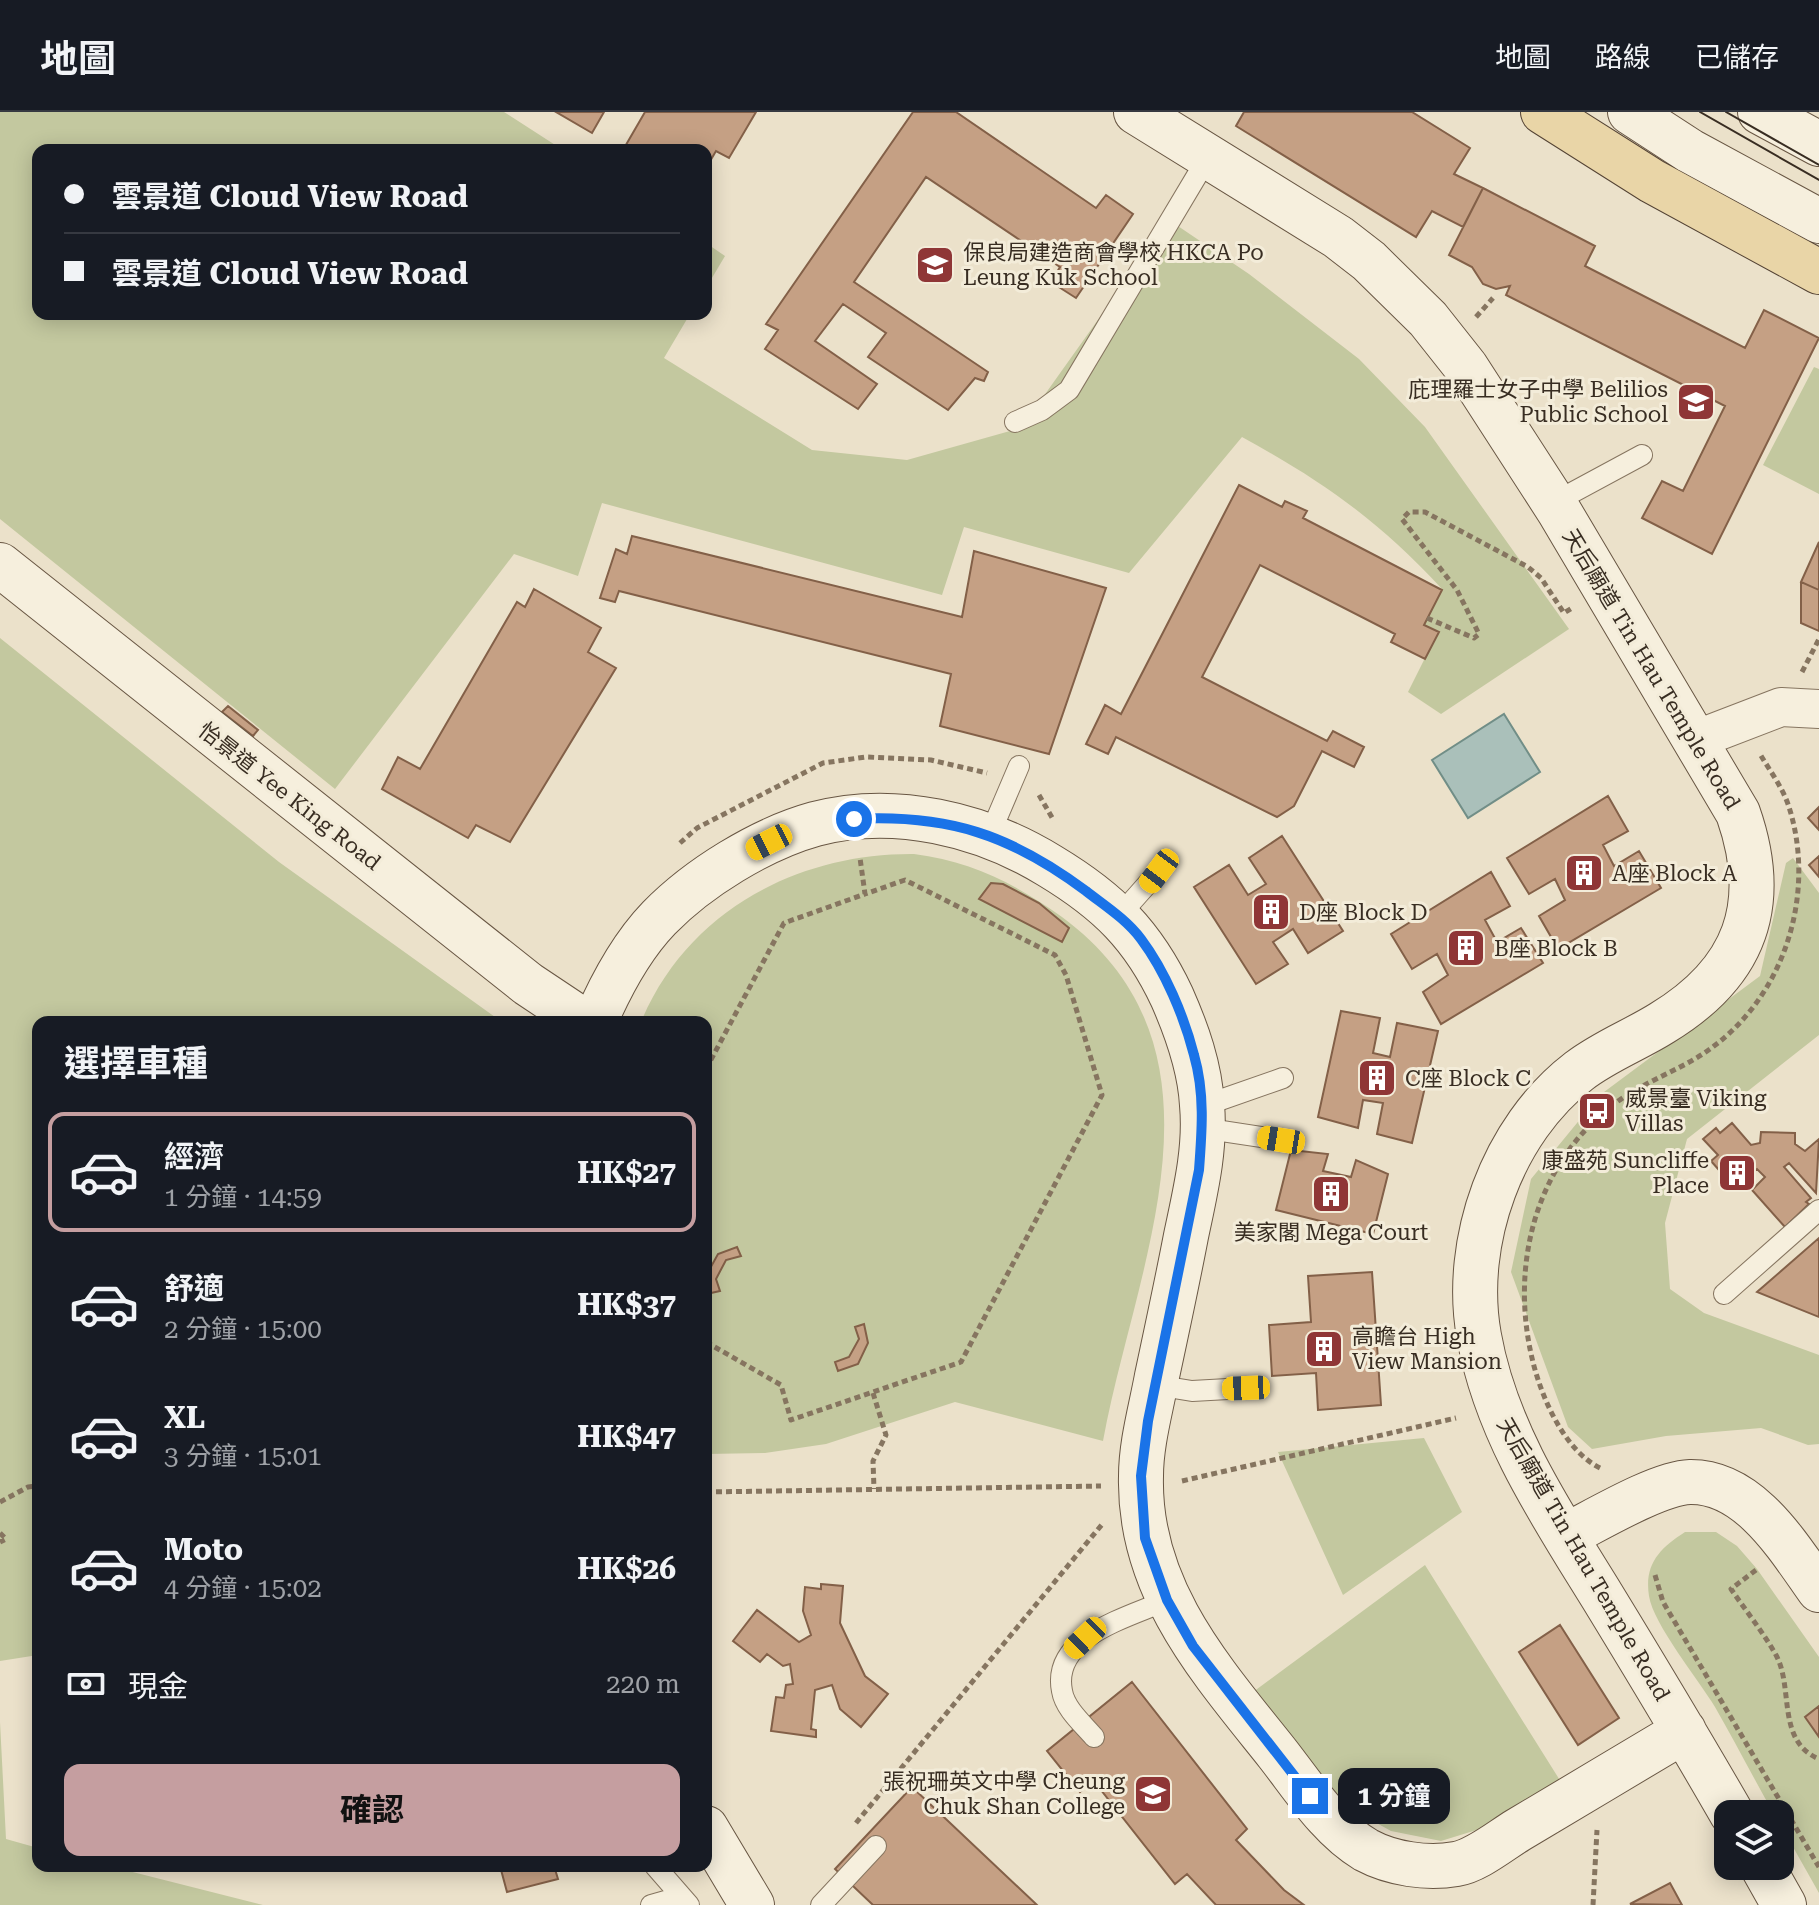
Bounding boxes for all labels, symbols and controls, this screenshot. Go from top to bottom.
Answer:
text: 地圖 [40,37,116,81]
text: 地圖 [1495,41,1551,74]
text: 路線 [1595,41,1651,74]
text: 已儲存 [1695,41,1779,74]
text: 雲景道 Cloud View Road [112,179,468,214]
place label: 保良局建造商會學校 HKCA Po Leung Kuk School [963,240,1264,290]
school or university icon: 保良局建造商會學校 HKCA Po Leung Kuk School [914,244,956,286]
text: 雲景道 Cloud View Road [112,256,468,291]
place label: 庇理羅士女子中學 Belilios Public School [1408,377,1668,427]
school or university icon: 庇理羅士女子中學 Belilios Public School [1675,381,1717,423]
street label: 天后廟道 Tin Hau Temple Road [1558,525,1745,814]
street label: 怡景道 Yee King Road [194,718,386,875]
route start [836,801,872,837]
car [742,820,796,864]
car [1135,845,1183,897]
building icon: A座 Block A [1563,852,1605,894]
place label: A座 Block A [1612,861,1738,886]
building icon: D座 Block D [1250,891,1292,933]
place label: D座 Block D [1299,900,1427,925]
building icon: B座 Block B [1445,927,1487,969]
place label: B座 Block B [1494,936,1618,961]
text: 選擇車種 [64,1043,208,1085]
building icon: C座 Block C [1356,1057,1398,1099]
place label: C座 Block C [1405,1066,1531,1091]
place label: 威景臺 Viking Villas [1625,1086,1767,1136]
bus stop icon: 威景臺 Viking Villas [1576,1090,1618,1132]
car [1255,1124,1307,1156]
icon: car [68,1136,140,1208]
text: 經濟 [164,1139,224,1174]
place label: 康盛苑 Suncliffe Place [1542,1148,1709,1198]
building icon: 康盛苑 Suncliffe Place [1716,1152,1758,1194]
text: HK$27 [577,1155,676,1190]
building icon: 美家閣 Mega Court [1310,1173,1352,1215]
text: 1 分鐘 · 14:59 [164,1182,322,1212]
place label: 美家閣 Mega Court [1234,1220,1428,1245]
icon: car [68,1268,140,1340]
text: 舒適 [164,1271,224,1306]
text: HK$37 [577,1287,676,1322]
text: 2 分鐘 · 15:00 [164,1314,322,1344]
place label: 高瞻台 High View Mansion [1352,1324,1502,1374]
building icon: 高瞻台 High View Mansion [1303,1328,1345,1370]
car [1222,1375,1270,1401]
icon: car [68,1400,140,1472]
text: XL [164,1400,205,1435]
street label: 天后廟道 Tin Hau Temple Road [1492,1413,1675,1705]
text: HK$47 [577,1419,676,1454]
text: 3 分鐘 · 15:01 [164,1441,322,1471]
icon: car [68,1532,140,1604]
text: Moto [164,1532,243,1567]
text: HK$26 [577,1551,676,1586]
text: 4 分鐘 · 15:02 [164,1573,322,1603]
car [1059,1613,1111,1663]
icon: cash [64,1662,108,1706]
text: 現金 [128,1669,188,1704]
text: 220 m [606,1669,680,1699]
button: 確認 [64,1764,680,1856]
callout: 1 分鐘 [1338,1768,1450,1824]
place label: 張祝珊英文中學 Cheung Chuk Shan College [883,1769,1126,1819]
school or university icon: 張祝珊英文中學 Cheung Chuk Shan College [1132,1773,1174,1815]
route end [1292,1778,1328,1814]
text: 1 分鐘 [1357,1781,1431,1811]
map controls [1714,1800,1794,1880]
button: layers [1714,1800,1794,1880]

